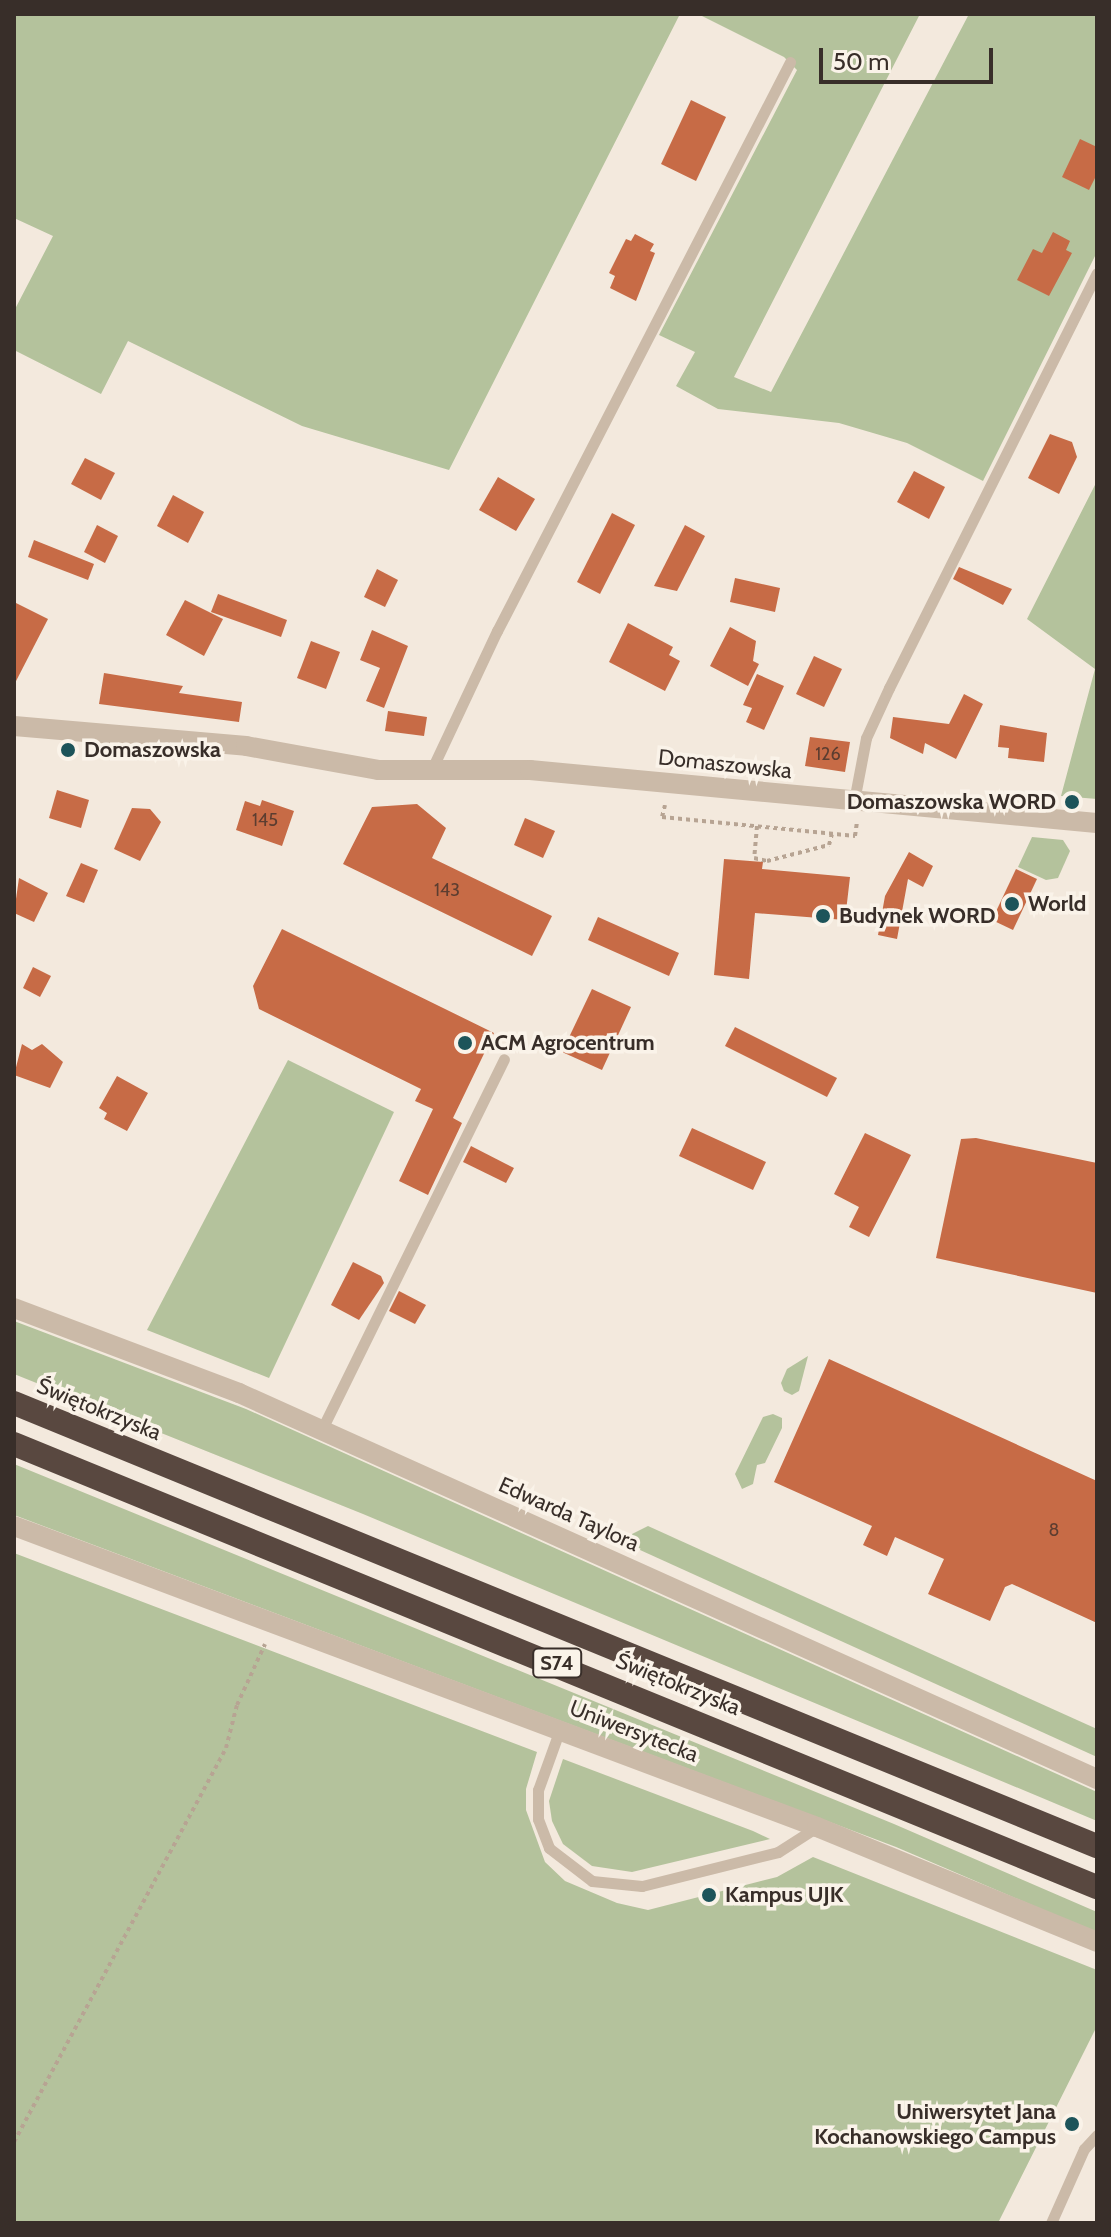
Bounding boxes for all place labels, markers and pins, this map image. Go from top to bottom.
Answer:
place label: Domaszowska [84,737,221,763]
marker: Domaszowska [59,741,77,759]
place label: Domaszowska WORD [847,789,1056,815]
marker: Domaszowska WORD [1063,793,1081,811]
place label: World [1028,891,1086,917]
marker: World [1003,895,1021,913]
place label: Budynek WORD [839,903,996,929]
marker: Budynek WORD [814,907,832,925]
place label: ACM Agrocentrum [481,1030,655,1056]
marker: ACM Agrocentrum [456,1034,474,1052]
place label: Kampus UJK [725,1882,844,1908]
marker: Kampus UJK [700,1886,718,1904]
place label: Uniwersytet Jana Kochanowskiego Campus [814,2098,1056,2150]
marker: Uniwersytet Jana Kochanowskiego Campus [1063,2115,1081,2133]

